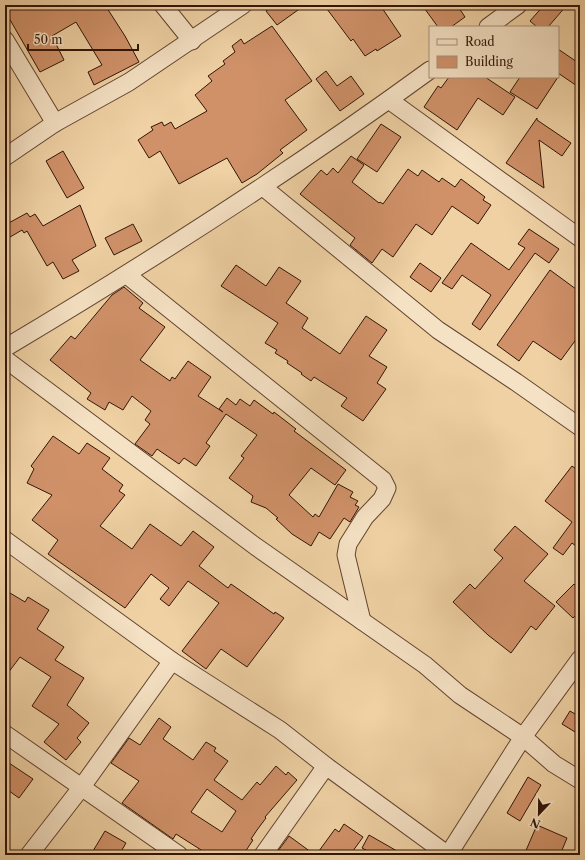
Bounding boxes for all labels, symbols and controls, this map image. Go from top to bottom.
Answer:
scale bar [28,26,138,52]
legend [429,26,559,78]
text: 50 m [34,32,63,47]
text: Road [465,34,495,49]
text: Building [465,54,513,69]
north arrow [519,794,559,834]
text: N [528,815,542,832]

